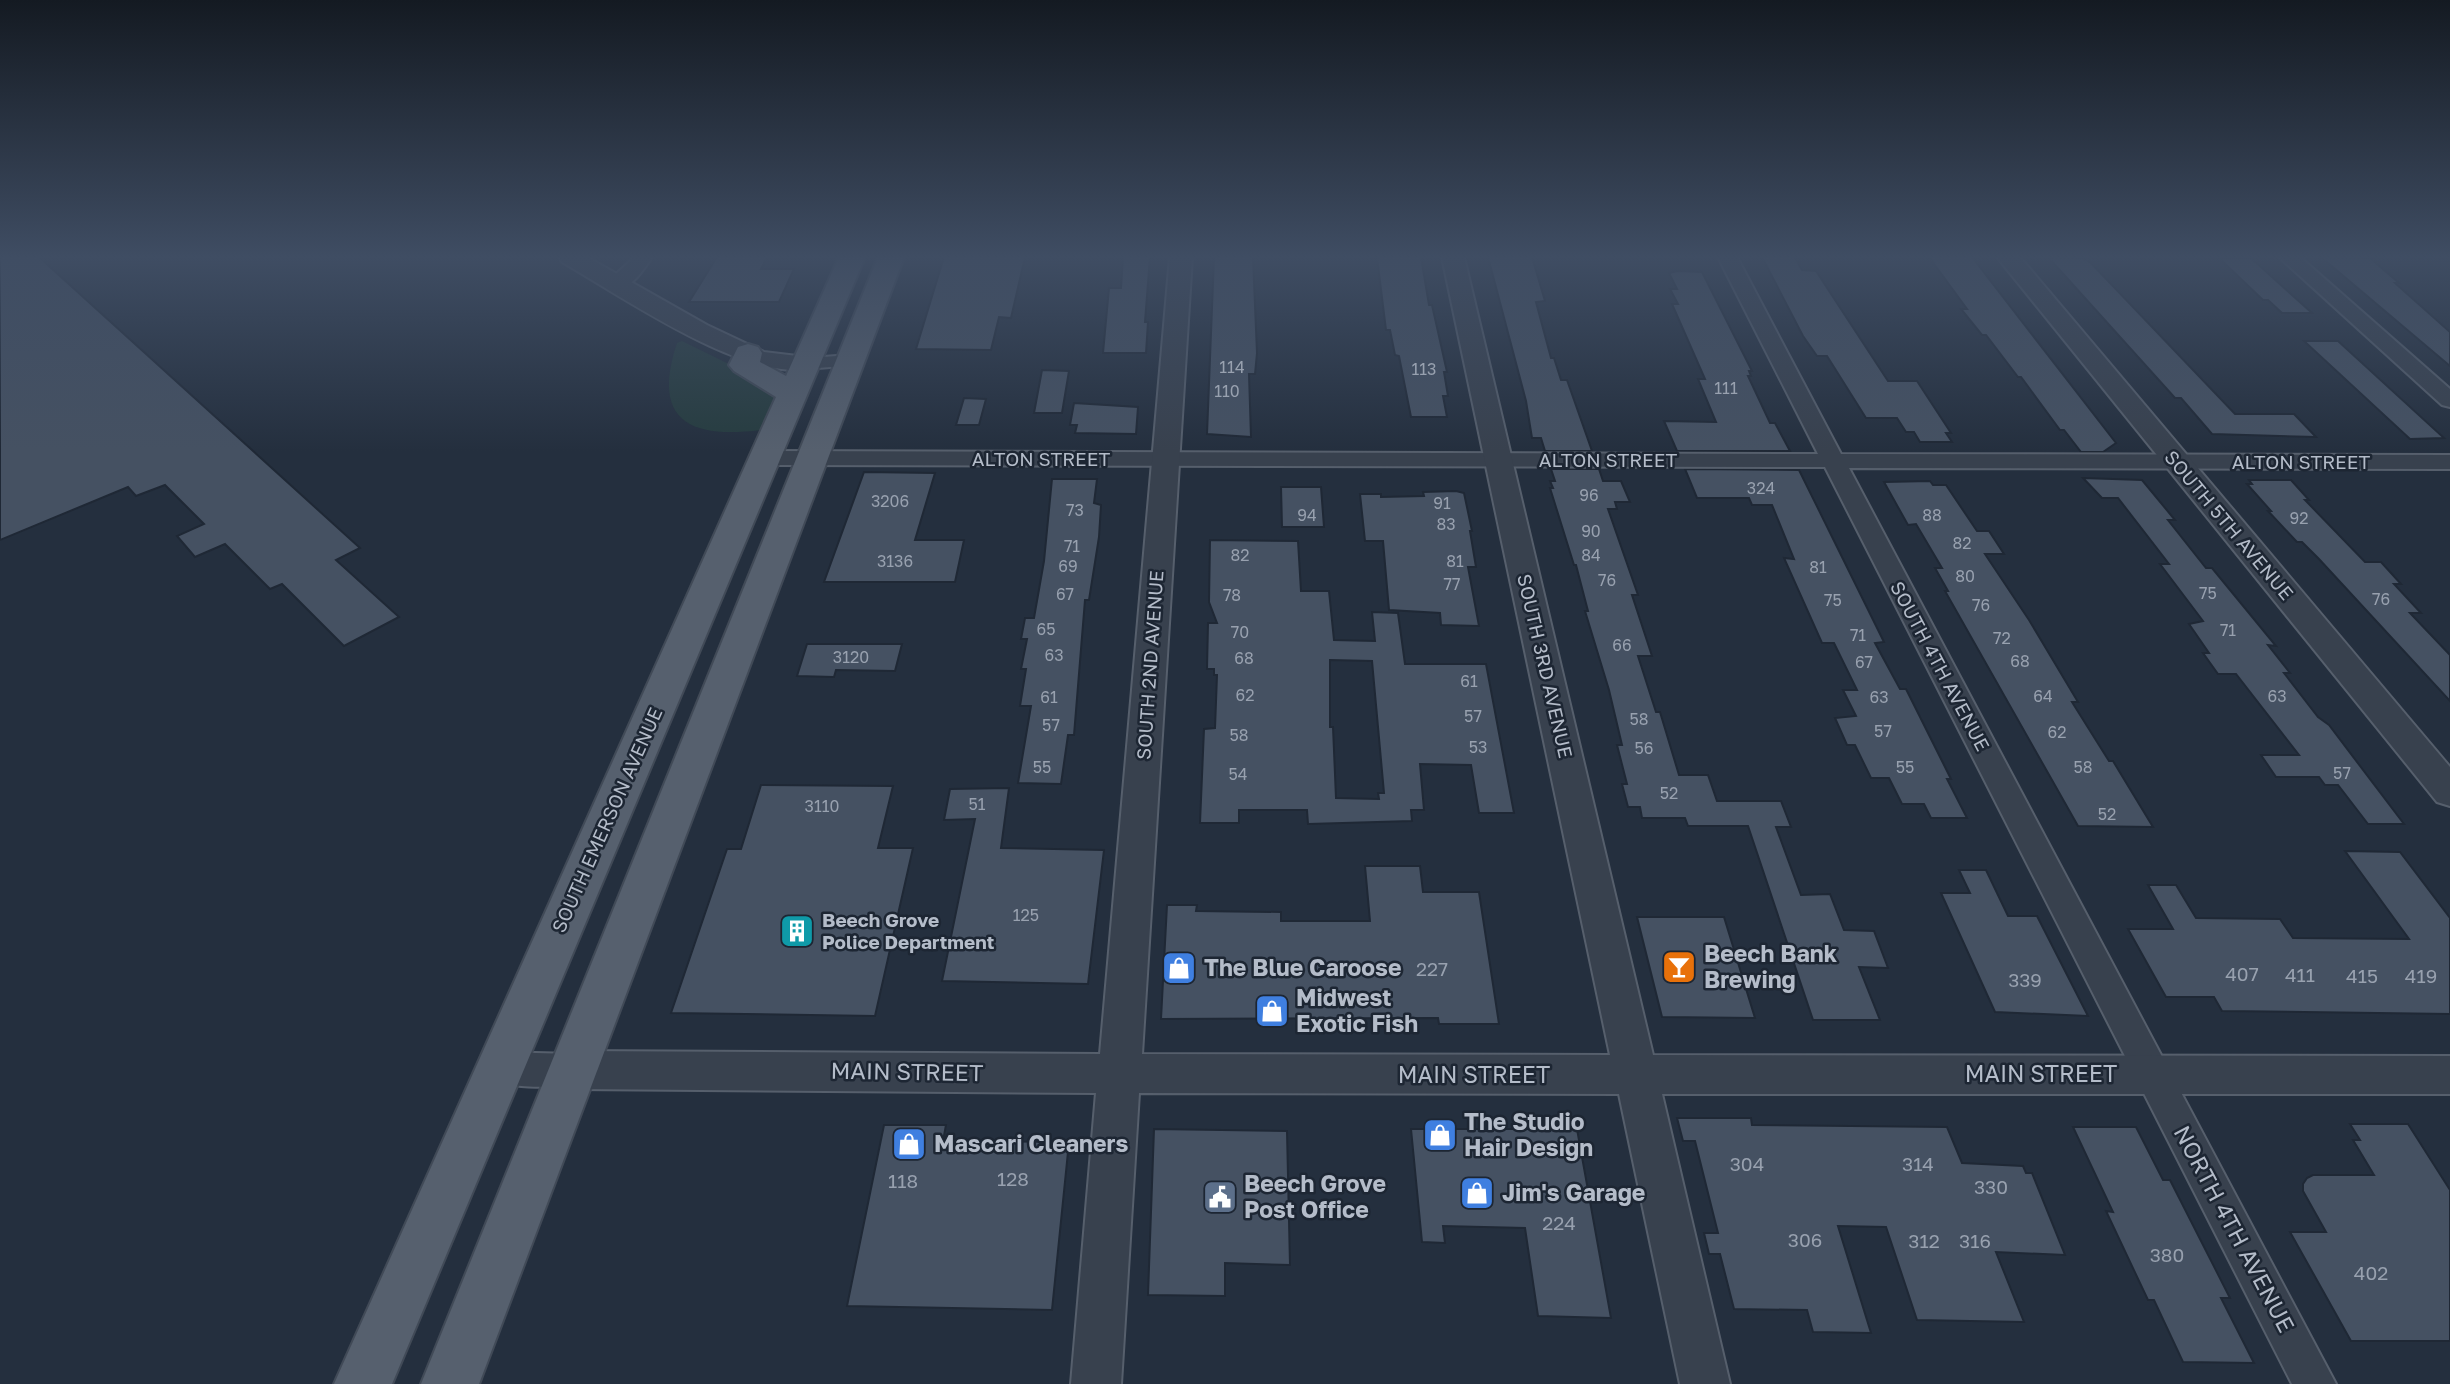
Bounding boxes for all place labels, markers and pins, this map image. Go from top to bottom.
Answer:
place label: Beech Grove Police Department [822,908,995,953]
building icon: Beech Grove Police Department [778,912,816,950]
place label: Beech Bank Brewing [1704,939,1838,993]
bar icon: Beech Bank Brewing [1660,948,1698,986]
shop icon: The Blue Caroose [1160,949,1198,987]
place label: The Blue Caroose [1204,953,1401,981]
place label: Midwest Exotic Fish [1296,983,1418,1037]
shop icon: Midwest Exotic Fish [1253,992,1291,1030]
place label: The Studio Hair Design [1464,1107,1593,1161]
shop icon: The Studio Hair Design [1421,1116,1459,1154]
shop icon: Mascari Cleaners [890,1125,928,1163]
place label: Mascari Cleaners [934,1129,1129,1157]
place label: Beech Grove Post Office [1244,1169,1386,1223]
shop icon: Jim's Garage [1458,1174,1496,1212]
public building icon: Beech Grove Post Office [1201,1178,1239,1216]
place label: Jim's Garage [1502,1178,1645,1206]

